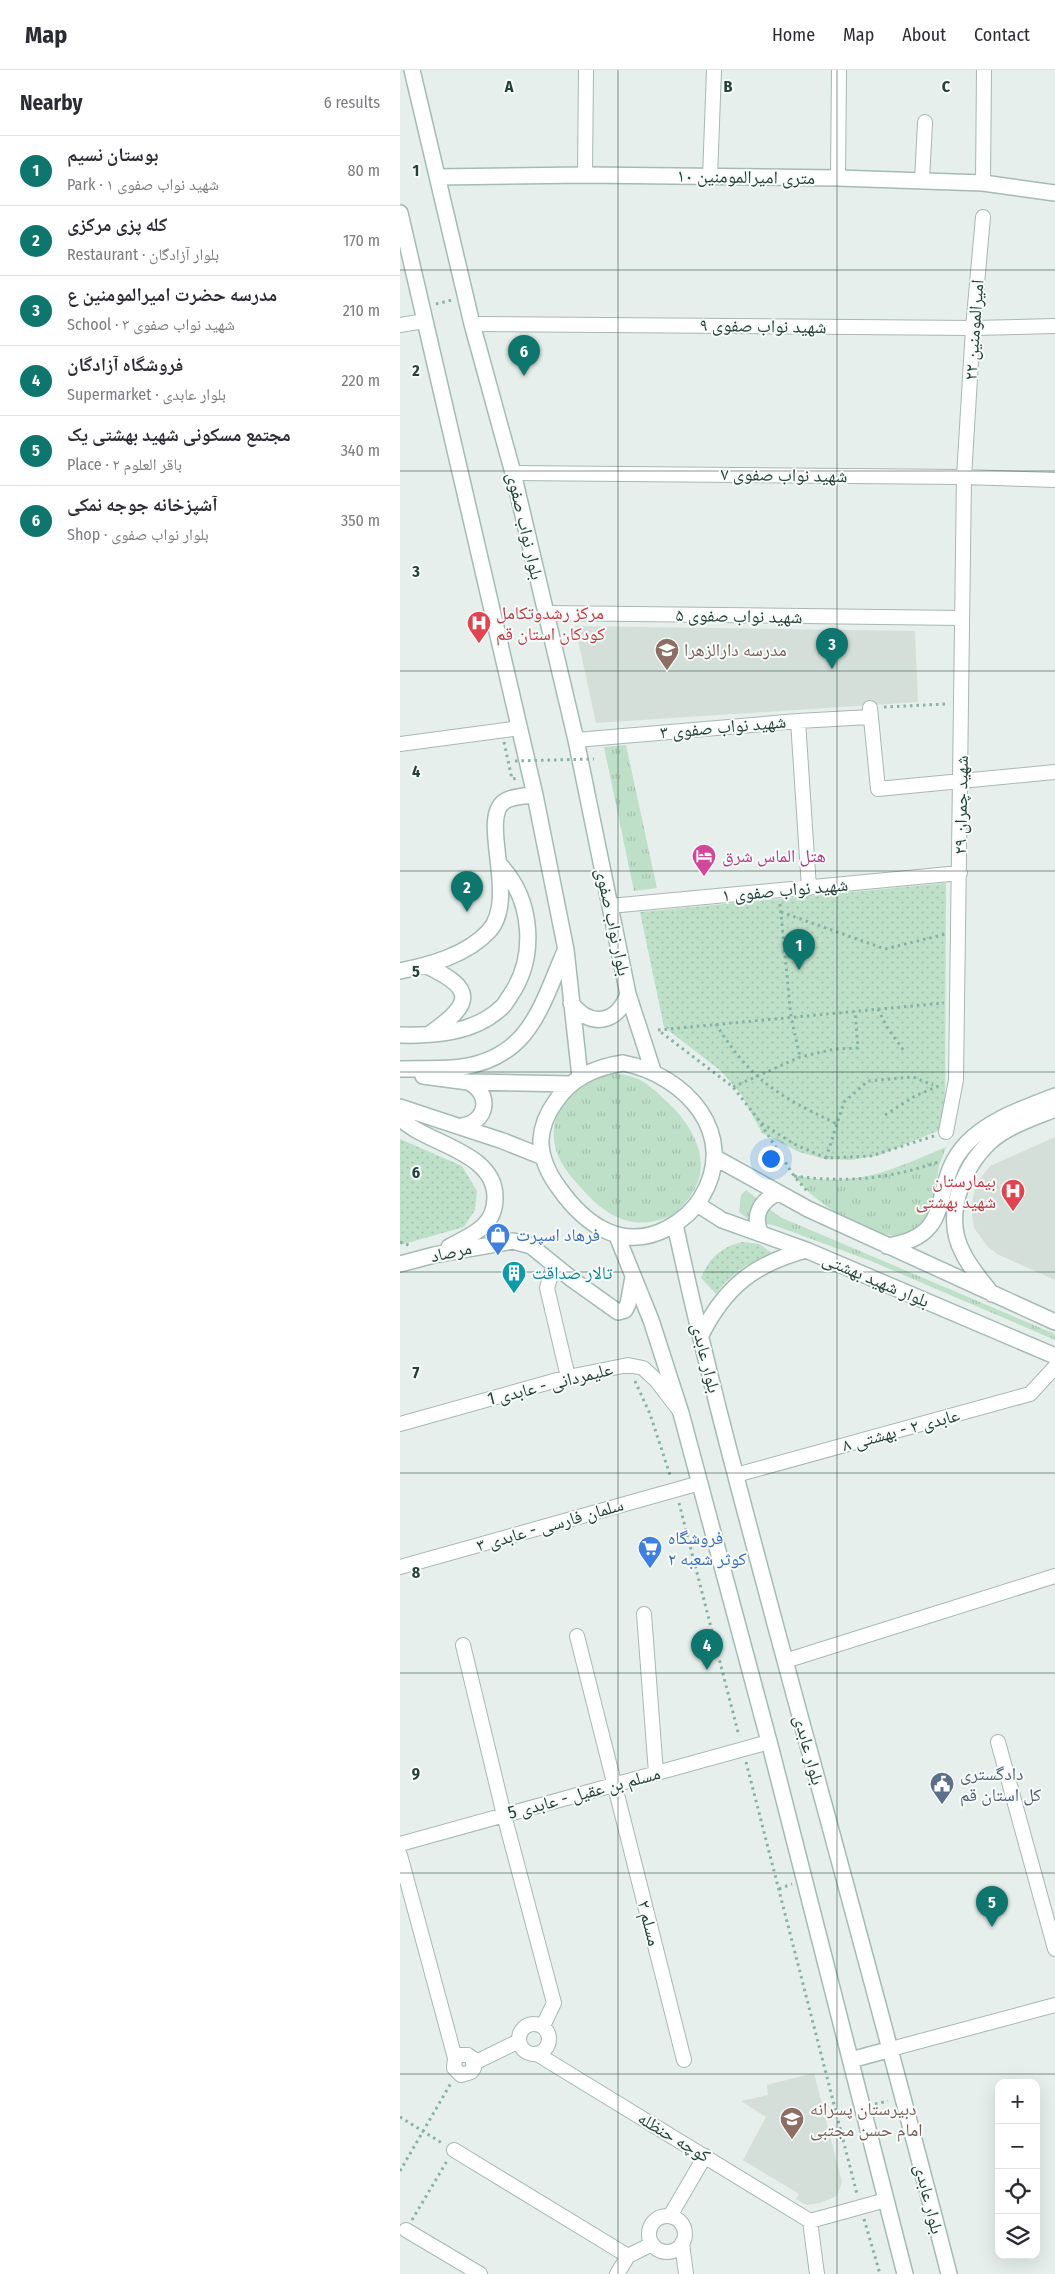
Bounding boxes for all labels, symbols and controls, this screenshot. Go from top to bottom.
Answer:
text: Map [25,21,67,49]
text: Home [772,24,815,46]
text: Map [843,24,874,46]
text: About [902,24,946,46]
text: Contact [974,24,1030,46]
text: A [504,77,514,96]
text: B [724,77,733,96]
text: C [942,77,951,96]
text: Nearby [20,90,82,116]
text: 6 results [324,93,380,112]
text: بوستان نسیم [67,143,158,166]
text: 1 [33,161,39,180]
text: 80 m [348,161,380,180]
text: 1 [413,161,419,180]
street label: ۱۰ متری امیرالمومنین [677,165,815,189]
text: Park · شهید نواب صفوی ۱ [67,175,219,194]
text: کله پزی مرکزی [67,213,167,236]
text: 2 [32,231,40,250]
text: 170 m [343,231,380,250]
text: Restaurant · بلوار آزادگان [67,245,219,264]
street label: امیرالمومنین ۲۲ [960,279,988,381]
text: مدرسه حضرت امیرالمومنین ع [67,283,277,306]
text: 3 [32,301,40,320]
text: 210 m [343,301,380,320]
street label: شهید نواب صفوی ۹ [699,314,827,338]
text: School · شهید نواب صفوی ۳ [67,315,235,334]
pin: 6 [508,335,540,376]
text: فروشگاه آزادگان [67,353,183,376]
text: 2 [411,361,420,380]
text: 4 [32,371,40,390]
text: 220 m [341,371,380,390]
text: Supermarket · بلوار عابدی [67,385,226,404]
text: مجتمع مسکونی شهید بهشتی یک [67,423,291,446]
text: 5 [32,441,40,460]
text: 340 m [341,441,380,460]
text: Place · باقر العلوم ۲ [67,455,182,474]
street label: شهید نواب صفوی ۷ [720,463,848,487]
street label: بلوار نواب صفوی [502,470,548,582]
text: آشپزخانه جوجه نمکی [67,493,218,516]
text: 6 [32,511,40,530]
text: 350 m [341,511,380,530]
text: Shop · بلوار نواب صفوی [67,525,209,544]
text: 3 [411,562,420,581]
place label: مرکز رشدوتکامل کودکان استان قم [496,602,606,646]
street label: شهید نواب صفوی ۵ [675,604,803,628]
hospital icon: مرکز رشدوتکامل کودکان استان قم [466,610,492,644]
pin: 3 [816,628,848,669]
school or university icon: مدرسه دارالزهرا [654,637,680,671]
place label: مدرسه دارالزهرا [684,639,787,661]
street label: شهید نواب صفوی ۳ [659,711,787,743]
street label: شهید چمران ۲۹ [949,755,973,855]
text: 4 [412,762,420,781]
hotel icon: هتل الماس شرق [691,843,717,877]
place label: هتل الماس شرق [722,845,826,867]
street label: بلوار نواب صفوی [591,866,635,978]
pin: 2 [451,871,483,912]
street label: شهید نواب صفوی ۱ [721,874,849,906]
pin: 1 [783,929,815,970]
text: 5 [412,962,420,981]
your location [758,1146,784,1172]
text: 6 [412,1163,420,1182]
place label: بیمارستان شهید بهشتی [915,1170,996,1213]
hospital icon: بیمارستان شهید بهشتی [1000,1178,1026,1212]
shop icon: فرهاد اسپرت [485,1222,511,1256]
place label: فرهاد اسپرت [516,1224,600,1246]
street label: مرصاد [428,1237,474,1267]
street label: بلوار شهید بهشتی [819,1248,933,1312]
building icon: تالار صداقت [501,1260,527,1294]
place label: تالار صداقت [532,1262,612,1284]
street label: بلوار عابدی [687,1321,725,1395]
street label: علیمردانی - عابدی 1 [485,1358,615,1410]
text: 7 [413,1363,420,1382]
street label: عابدی ۲ - بهشتی ۸ [840,1404,962,1456]
street label: سلمان فارسی - عابدی ۳ [474,1493,626,1557]
place label: فروشگاه کوثر شعبه ۲ [668,1527,747,1570]
supermarket icon: فروشگاه کوثر شعبه ۲ [637,1535,663,1569]
text: 8 [412,1563,421,1582]
pin: 4 [691,1629,723,1670]
street label: بلوار عابدی [789,1713,829,1787]
street label: مسلم بن عقیل - عابدی 5 [505,1762,663,1825]
place label: دادگستری کل استان قم [960,1763,1042,1807]
text: 9 [412,1764,420,1783]
public building icon: دادگستری کل استان قم [929,1771,955,1805]
pin: 5 [976,1886,1008,1927]
street label: مسلم ۲ [632,1898,665,1948]
map controls [995,2079,1040,2259]
button: + [995,2079,1040,2124]
place label: دبیرستان پسرانه امام حسن مجتبی [810,2098,923,2142]
school or university icon: دبیرستان پسرانه امام حسن مجتبی [779,2106,805,2140]
street label: کوچه حنظله [634,2107,715,2167]
button: − [995,2124,1040,2169]
street label: بلوار عابدی [910,2162,948,2236]
button: locate [995,2169,1040,2214]
button: layers [995,2214,1040,2259]

